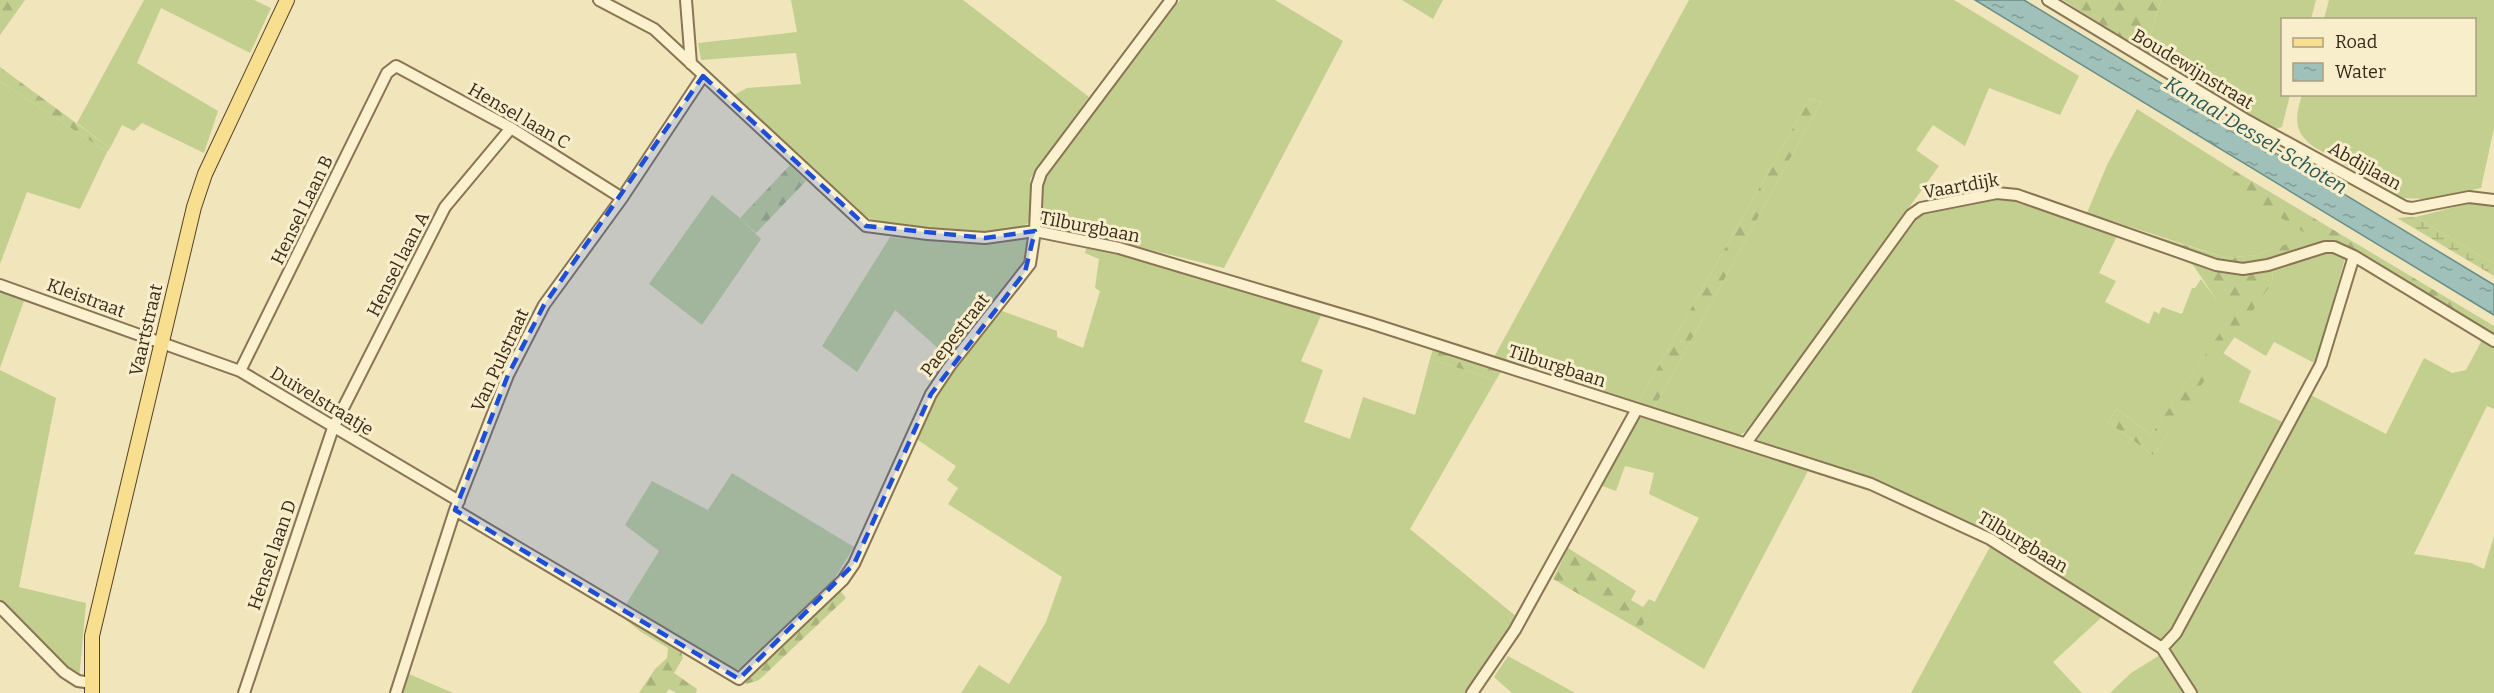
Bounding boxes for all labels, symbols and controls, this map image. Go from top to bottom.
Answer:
legend [2281,18,2476,96]
street label: Boudewijnstraat [2128,24,2258,114]
text: Road [2335,31,2378,53]
text: Water [2335,61,2386,83]
water label: Kanaal Dessel-Schoten [2160,71,2352,199]
street label: Hensel laan C [464,78,574,154]
street label: Abdijlaan [2325,137,2406,195]
street label: Hensel Laan B [266,152,338,268]
street label: Vaartdijk [1922,168,2001,203]
street label: Tilburgbaan [1038,207,1142,248]
street label: Hensel laan A [362,208,434,320]
street label: Kleistraat [44,274,129,323]
street label: Vaartstraat [125,281,167,378]
street label: Paepestraat [916,289,995,381]
street label: Van Pulstraat [467,304,534,415]
street label: Tilburgbaan [1505,340,1609,392]
street label: Duivelstraatje [266,362,378,440]
street label: Hensel laan D [243,497,301,613]
street label: Tilburgbaan [1974,507,2073,578]

